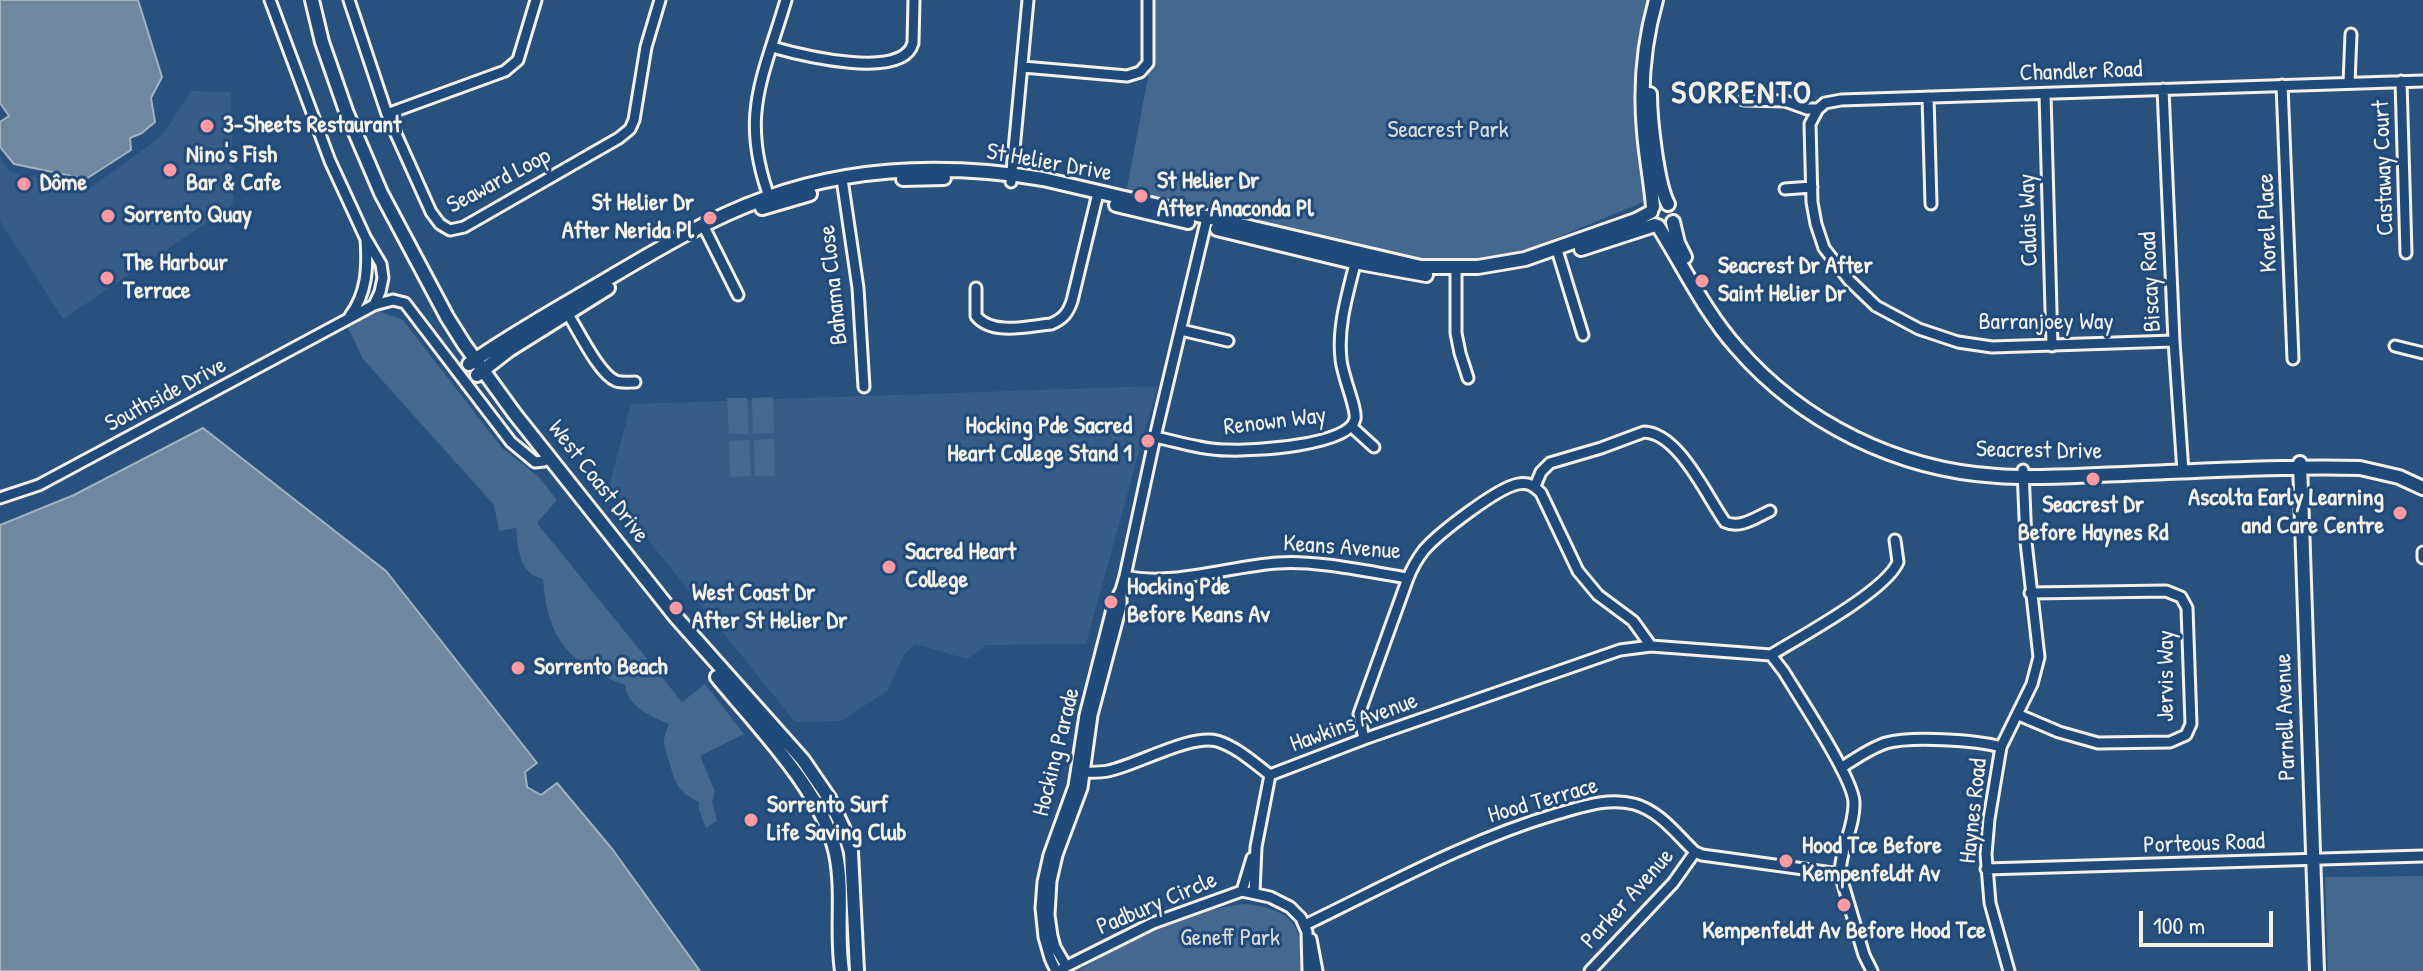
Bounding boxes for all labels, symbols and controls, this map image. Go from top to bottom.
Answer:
street label: Chandler Road [2019,55,2143,89]
district label: SORRENTO [1671,75,1813,113]
street label: Castaway Court [2367,100,2401,236]
place label: 3-Sheets Restaurant [223,112,401,140]
marker: 3-Sheets Restaurant [198,117,216,135]
park label: Seacrest Park [1387,117,1509,145]
street label: St Helier Drive [984,138,1114,188]
place label: Nino's Fish Bar & Cafe [186,142,281,198]
street label: Seaward Loop [442,142,556,220]
marker: Nino's Fish Bar & Cafe [161,161,179,179]
place label: St Helier Dr After Anaconda Pl [1157,168,1314,224]
place label: Dôme [40,170,87,198]
street label: Calais Way [2013,173,2045,267]
street label: Korel Place [2252,173,2284,273]
marker: Dôme [15,175,33,193]
marker: St Helier Dr After Anaconda Pl [1132,187,1150,205]
place label: St Helier Dr After Nerida Pl [562,190,694,246]
place label: Sorrento Quay [124,202,252,230]
marker: Sorrento Quay [99,207,117,225]
marker: St Helier Dr After Nerida Pl [701,209,719,227]
street label: Bahama Close [813,224,855,346]
street label: Biscay Road [2134,231,2168,333]
place label: The Harbour Terrace [123,250,228,306]
place label: Seacrest Dr After Saint Helier Dr [1718,253,1873,309]
marker: The Harbour Terrace [98,269,116,287]
marker: Seacrest Dr After Saint Helier Dr [1693,272,1711,290]
street label: Barranjoey Way [1978,309,2114,337]
street label: Southside Drive [101,351,231,439]
street label: Renown Way [1222,401,1328,443]
place label: Hocking Pde Sacred Heart College Stand 1 [947,413,1132,469]
street label: West Coast Drive [541,415,655,549]
marker: Hocking Pde Sacred Heart College Stand 1 [1139,432,1157,450]
street label: Seacrest Drive [1976,436,2102,466]
marker: Seacrest Dr Before Haynes Rd [2084,470,2102,488]
place label: Ascolta Early Learning and Care Centre [2188,485,2384,541]
place label: Seacrest Dr Before Haynes Rd [2018,492,2168,548]
marker: Ascolta Early Learning and Care Centre [2391,504,2409,522]
street label: Keans Avenue [1282,530,1402,566]
place label: Sacred Heart College [905,539,1016,595]
marker: Sacred Heart College [880,558,898,576]
place label: Hocking Pde Before Keans Av [1127,574,1270,630]
place label: West Coast Dr After St Helier Dr [692,580,847,636]
marker: Hocking Pde Before Keans Av [1102,593,1120,611]
marker: West Coast Dr After St Helier Dr [667,599,685,617]
street label: Jervis Way [2153,630,2181,722]
street label: Parnell Avenue [2269,653,2303,781]
place label: Sorrento Beach [534,654,668,682]
marker: Sorrento Beach [509,659,527,677]
street label: Hocking Parade [1027,685,1087,819]
street label: Hawkins Avenue [1286,687,1422,759]
street label: Haynes Road [1954,757,1994,865]
street label: Hood Terrace [1485,772,1601,830]
place label: Sorrento Surf Life Saving Club [767,792,906,848]
marker: Sorrento Surf Life Saving Club [742,811,760,829]
street label: Porteous Road [2143,827,2265,861]
place label: Hood Tce Before Kempenfeldt Av [1802,833,1942,889]
street label: Parker Avenue [1575,843,1681,955]
marker: Hood Tce Before Kempenfeldt Av [1777,852,1795,870]
street label: Padbury Circle [1093,866,1221,942]
scale bar [2143,895,2277,945]
marker: Kempenfeldt Av Before Hood Tce [1835,896,1853,914]
text: 100 m [2153,909,2205,941]
place label: Kempenfeldt Av Before Hood Tce [1702,918,1986,946]
park label: Geneff Park [1180,925,1280,953]

